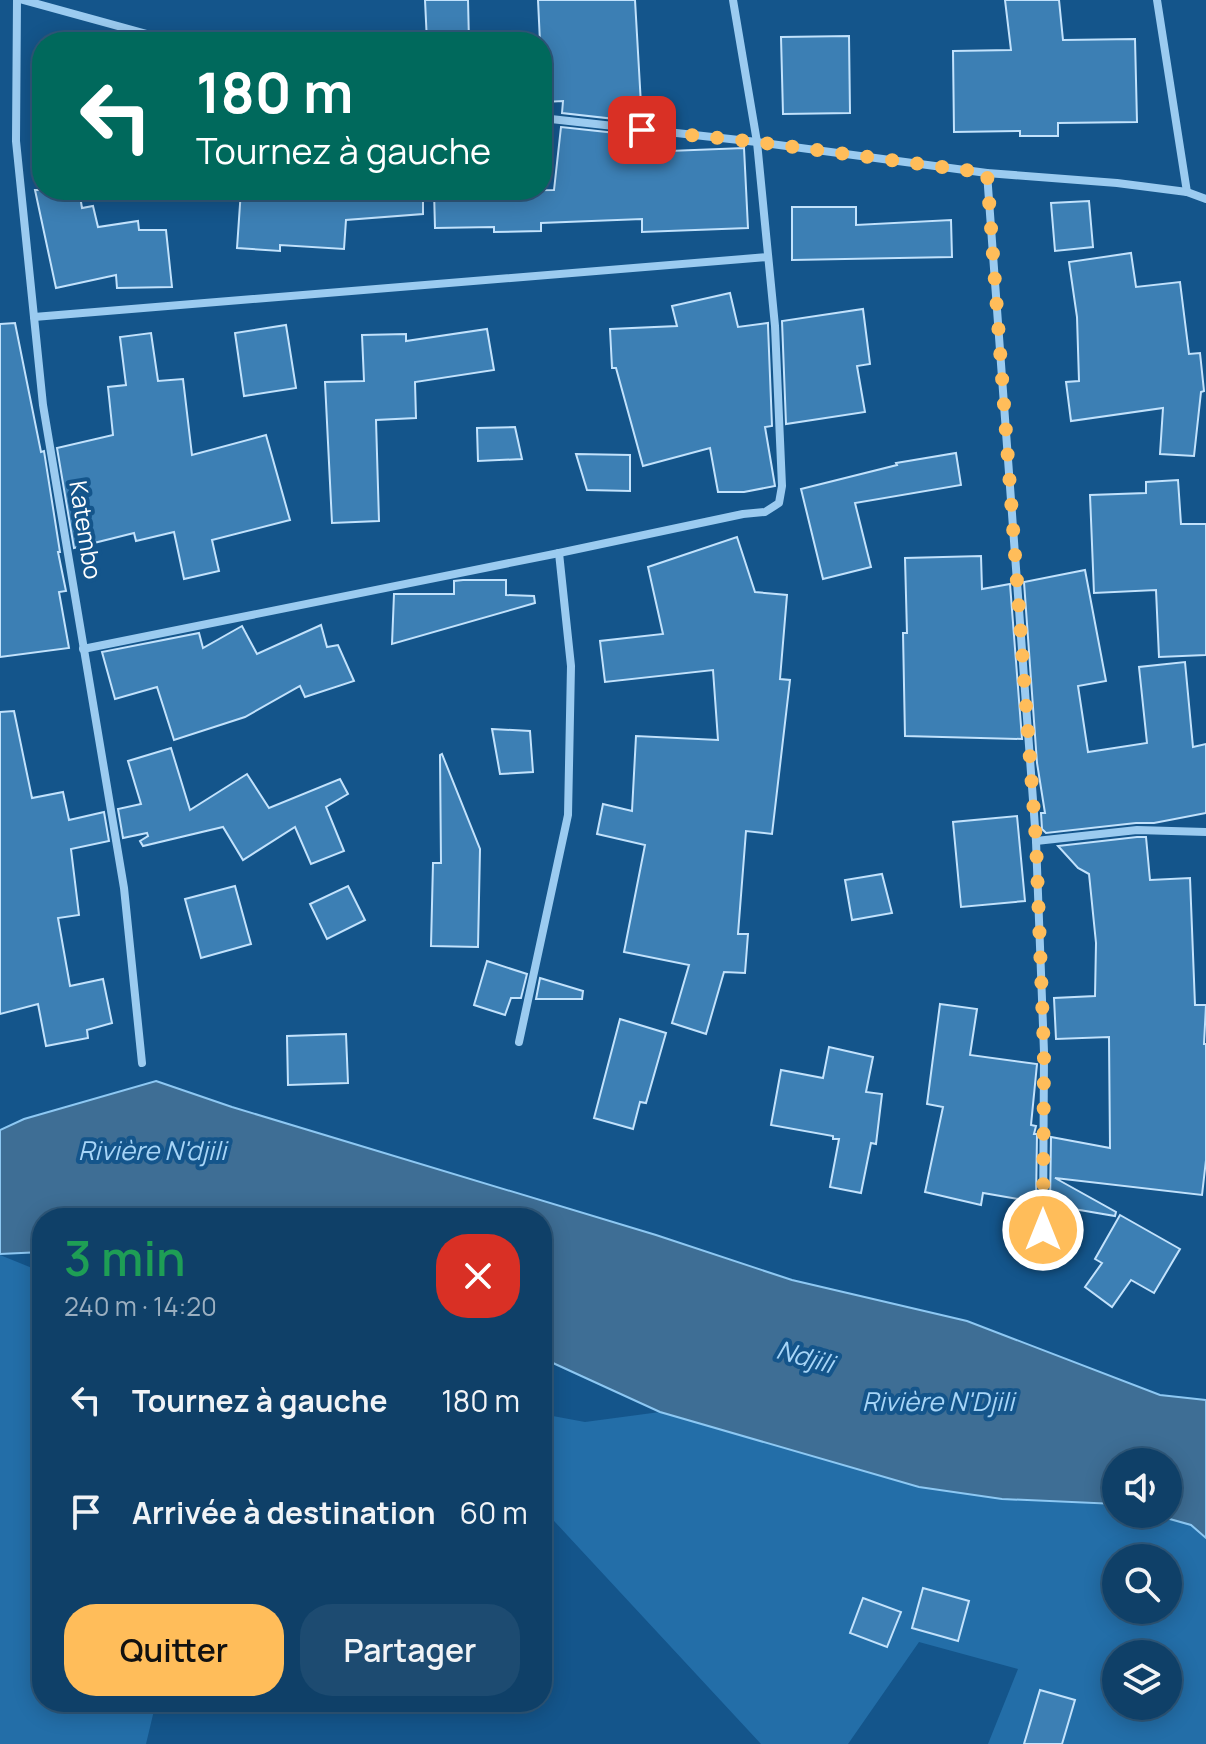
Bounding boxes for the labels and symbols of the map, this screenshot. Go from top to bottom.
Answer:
pin [608,96,676,164]
street label: Katembo [62,478,111,581]
water label: Rivière N'djili [78,1132,229,1168]
position arrow [1001,1188,1085,1272]
water label: Ndjili [772,1331,841,1382]
water label: Rivière N'Djili [862,1383,1017,1419]

